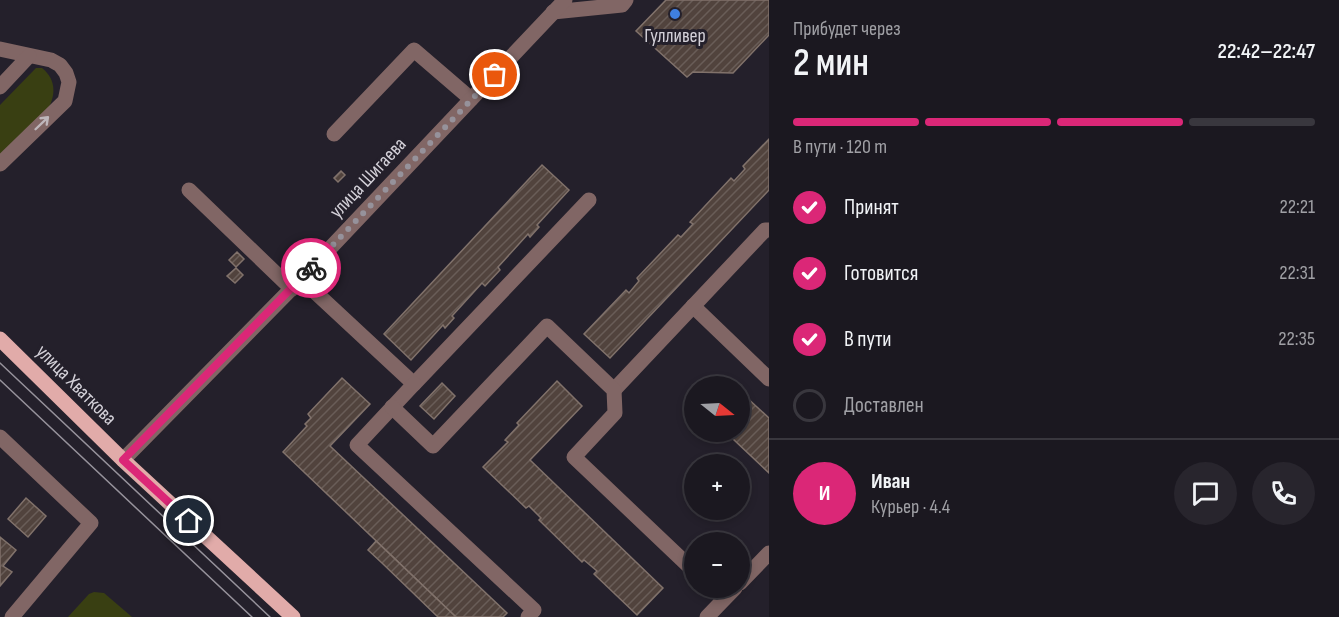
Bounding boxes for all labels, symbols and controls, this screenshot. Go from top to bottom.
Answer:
marker: Гулливер [668,7,682,21]
text: Прибудет через [793,17,901,41]
place label: Гулливер [644,24,706,48]
text: 22:42–22:47 [1218,38,1315,65]
text: 2 мин [793,40,869,87]
pin [469,49,520,100]
icon: bag [478,58,511,91]
one-way arrow [34,116,49,131]
street label: улица Шигаева [324,133,412,223]
text: В пути · 120 m [793,135,887,159]
icon: check [793,191,826,224]
text: Принят [844,194,899,221]
text: 22:21 [1279,195,1315,219]
courier [281,238,341,298]
icon: bike [295,252,328,285]
icon: check [793,257,826,290]
text: Готовится [844,260,918,287]
text: 22:31 [1279,261,1315,285]
icon: check [793,323,826,356]
text: В пути [844,326,892,353]
text: 22:35 [1278,327,1315,351]
street label: улица Хваткова [31,340,121,430]
north arrow [684,376,750,442]
map controls [684,376,750,598]
text: Доставлен [844,392,924,419]
button: + [684,454,750,520]
button: chat [1174,462,1237,525]
button: phone [1252,462,1315,525]
text: Иван [871,468,910,495]
text: И [819,480,830,507]
pin [163,495,214,546]
text: Курьер · 4.4 [871,495,950,519]
icon: home [172,504,205,537]
button: − [684,532,750,598]

